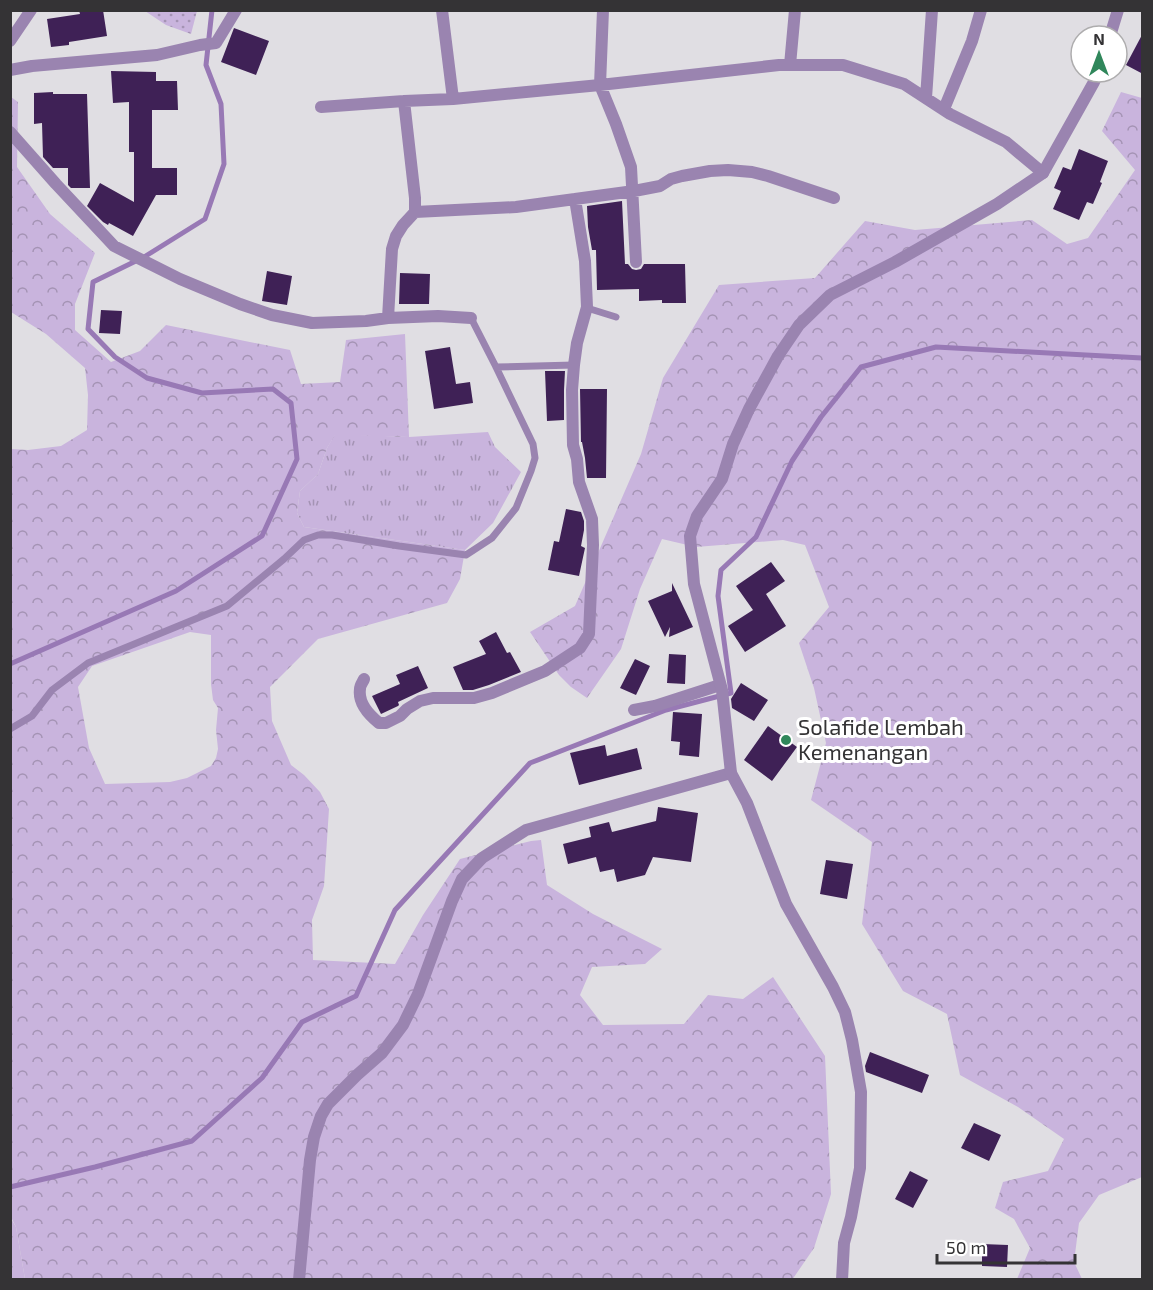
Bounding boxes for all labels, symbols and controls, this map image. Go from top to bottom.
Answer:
north arrow [1069,24,1129,84]
text: N [1093,29,1105,48]
place label: Solafide Lembah Kemenangan [798,713,964,764]
marker: Solafide Lembah Kemenangan [779,733,793,747]
scale bar [937,1227,1075,1265]
text: 50 m [946,1236,986,1258]

